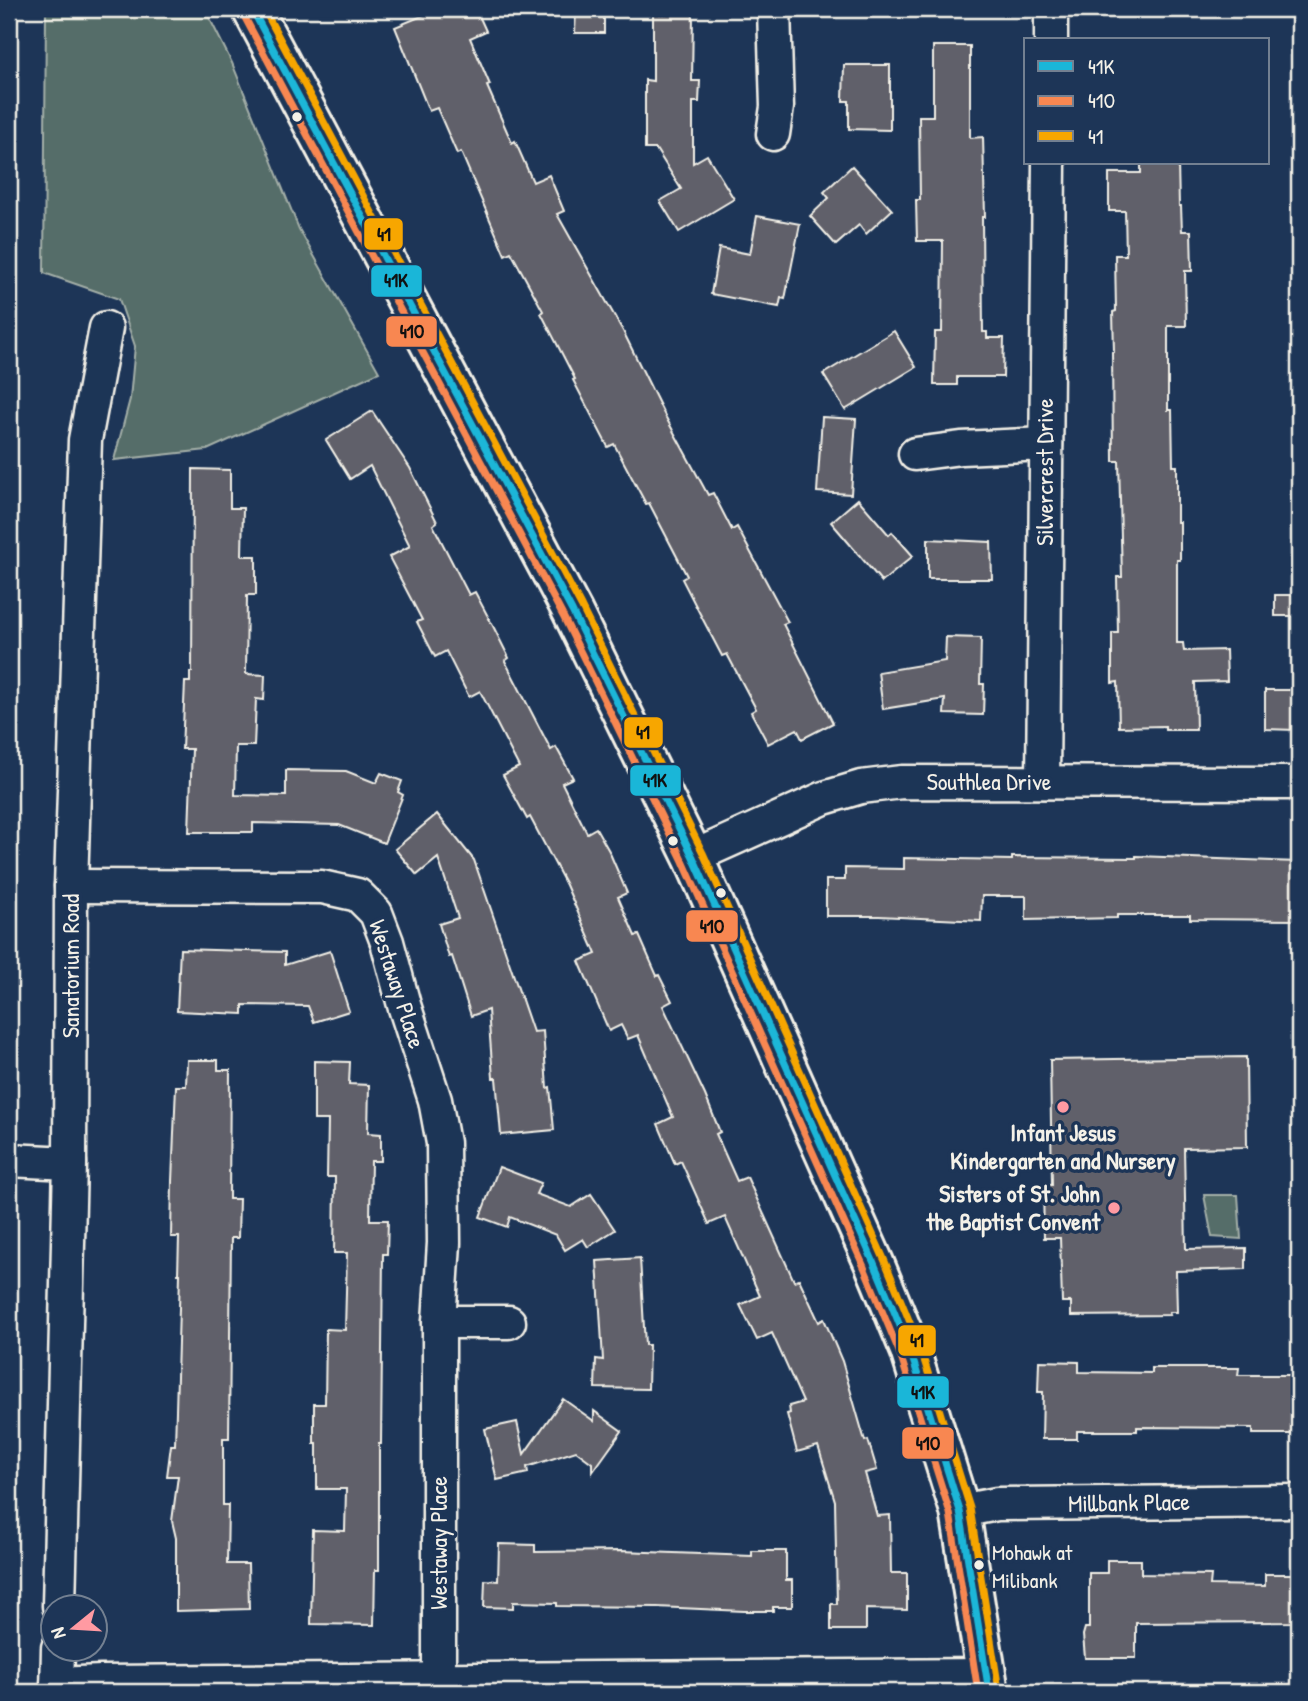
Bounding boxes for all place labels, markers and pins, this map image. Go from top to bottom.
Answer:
unlabelled marker [290,110,304,124]
unlabelled marker [666,834,680,848]
unlabelled marker [714,886,728,900]
marker: Infant Jesus Kindergarten and Nursery [1055,1099,1071,1115]
place label: Infant Jesus Kindergarten and Nursery [950,1116,1176,1177]
place label: Sisters of St. John the Baptist Convent [925,1177,1101,1238]
marker: Sisters of St. John the Baptist Convent [1106,1200,1122,1216]
place label: Mohawk at Milibank [992,1537,1073,1595]
marker: Mohawk at Milibank [972,1558,986,1572]

